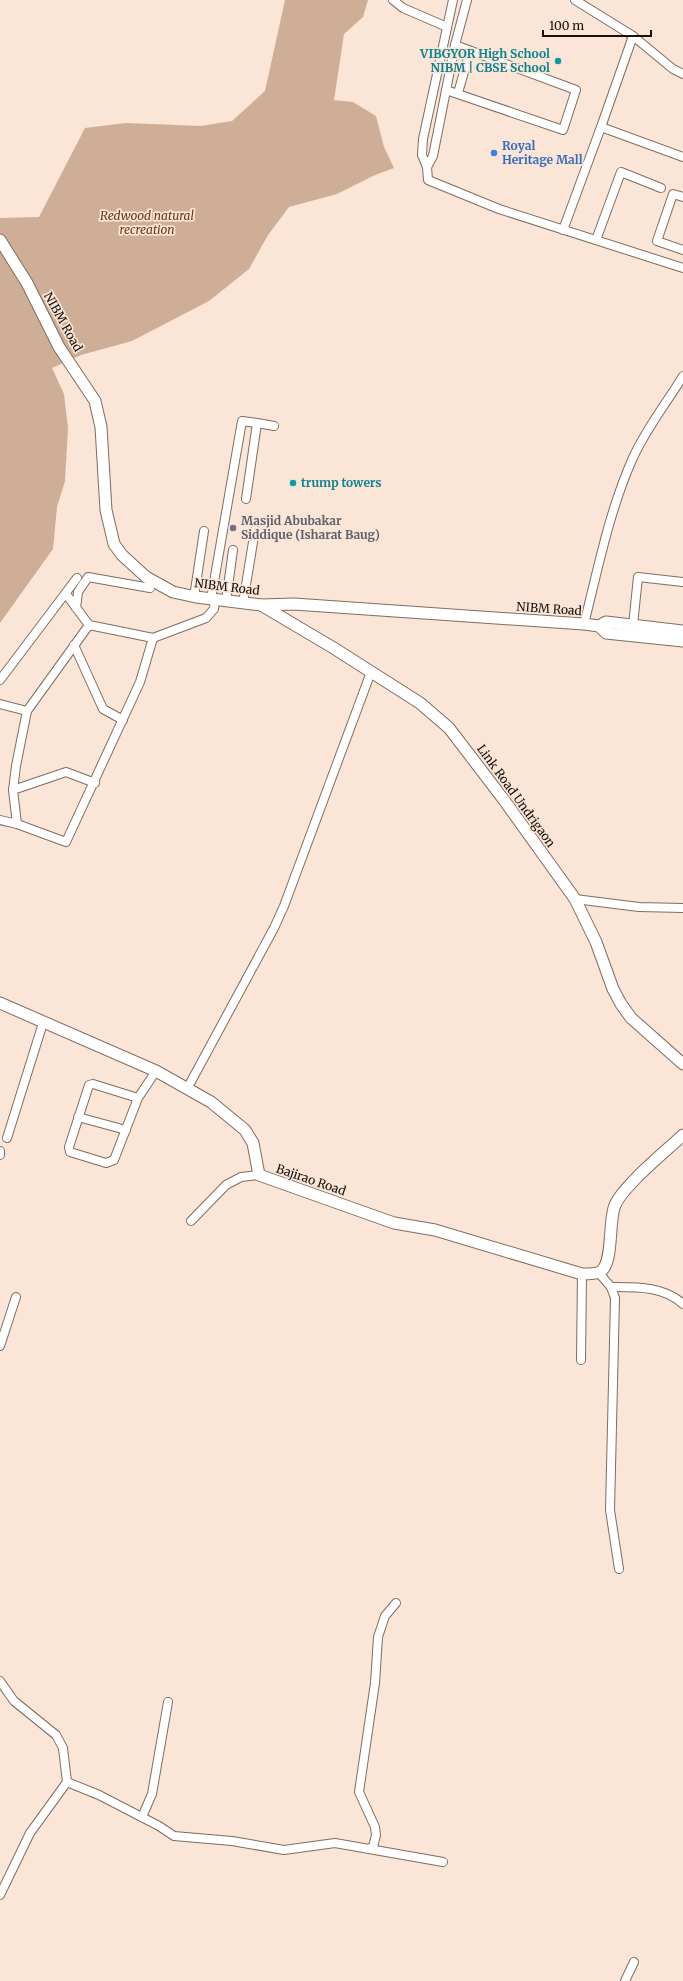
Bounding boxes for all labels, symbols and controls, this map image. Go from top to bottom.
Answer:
scale bar [543,12,651,38]
text: 100 m [549,18,584,33]
place label: VIBGYOR High School NIBM | CBSE School [419,46,550,75]
marker: VIBGYOR High School NIBM | CBSE School [553,56,563,66]
place label: Royal Heritage Mall [502,138,583,167]
marker: Royal Heritage Mall [489,148,499,158]
park label: Redwood natural recreation [100,208,194,237]
street label: NIBM Road [41,289,86,354]
place label: trump towers [301,475,382,490]
marker: trump towers [288,478,298,488]
place label: Masjid Abubakar Siddique (Isharat Baug) [241,513,380,542]
marker: Masjid Abubakar Siddique (Isharat Baug) [228,523,238,533]
street label: NIBM Road [194,575,261,598]
street label: NIBM Road [516,599,582,618]
street label: Link Road Undrigaon [474,741,559,850]
street label: Bajirao Road [274,1161,348,1198]

